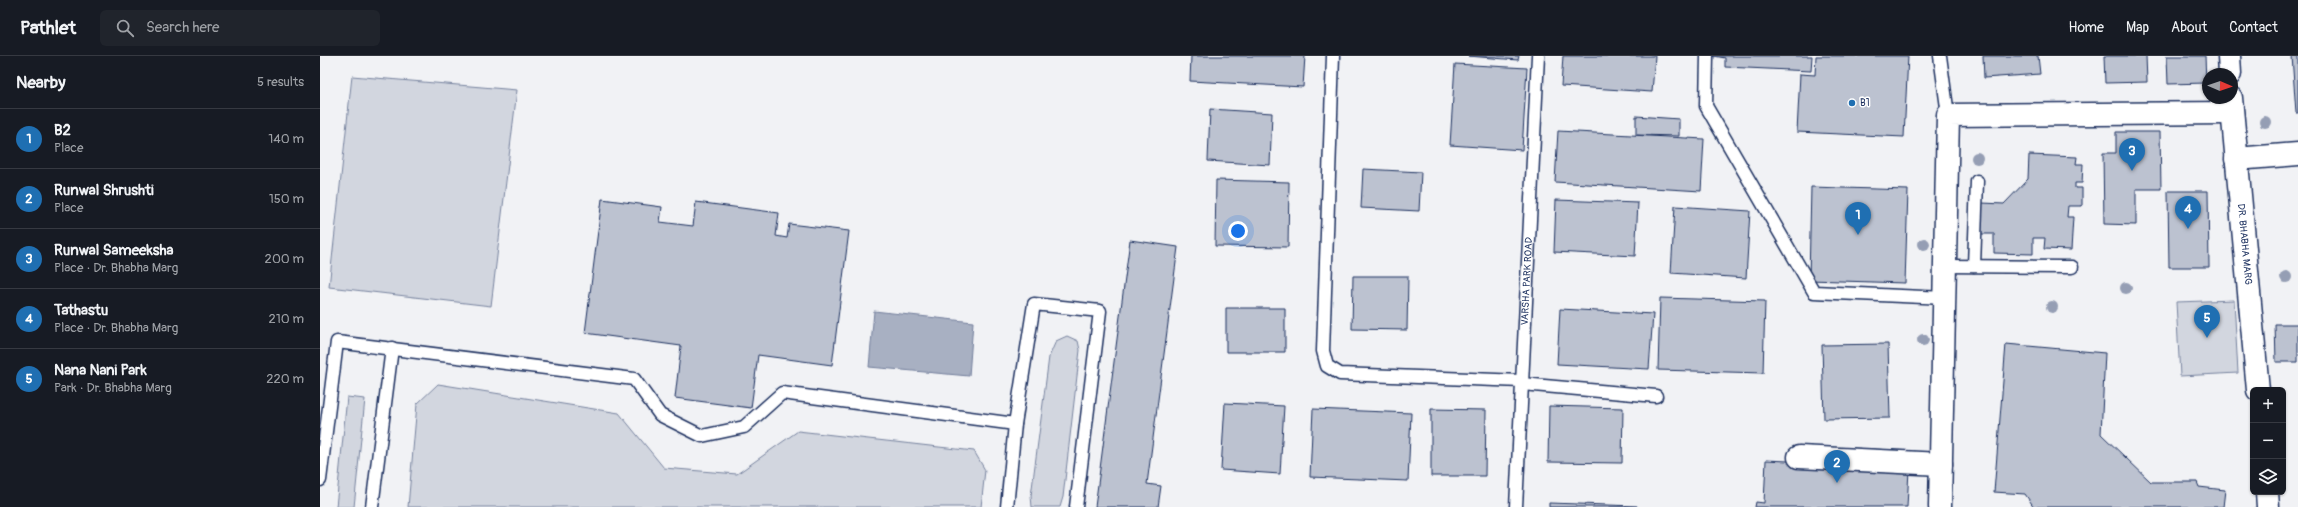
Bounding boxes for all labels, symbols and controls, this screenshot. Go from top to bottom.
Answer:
search box [100,10,380,46]
text: Pathlet [20,16,76,40]
icon: search [114,17,136,39]
text: Search here [146,18,219,37]
text: Home [2069,19,2104,36]
text: Map [2126,19,2149,36]
text: About [2171,19,2207,36]
text: Contact [2229,19,2278,36]
north arrow [2202,68,2238,104]
text: Nearby [16,72,65,93]
text: 5 results [257,74,304,90]
place label: B1 [1860,97,1870,109]
marker: B1 [1847,98,1857,108]
text: B2 [54,121,71,140]
text: 1 [26,131,32,147]
text: 140 m [268,131,304,147]
pin: 3 [2119,138,2145,171]
text: Place [54,140,83,156]
text: Runwal Shrushti [54,181,154,200]
text: 2 [25,191,33,207]
text: 150 m [269,191,304,207]
pin: 4 [2175,196,2201,229]
text: Place [54,200,83,216]
pin: 1 [1845,202,1871,235]
street label: DR. BHABHA MARG [2235,203,2254,286]
your location [1228,221,1248,241]
street label: VARSHA PARK ROAD [1519,237,1535,326]
text: Runwal Sameeksha [54,241,173,260]
text: 3 [25,251,33,267]
text: 200 m [265,251,304,267]
text: Place · Dr. Bhabha Marg [54,260,178,276]
text: Tathastu [54,301,108,320]
pin: 5 [2194,305,2220,338]
text: 4 [25,311,33,327]
text: 210 m [268,311,304,327]
text: Place · Dr. Bhabha Marg [54,320,178,336]
text: Nana Nani Park [54,361,147,380]
text: 5 [25,371,33,387]
text: 220 m [266,371,304,387]
text: Park · Dr. Bhabha Marg [54,380,172,396]
map controls [2250,387,2286,495]
button: + [2250,387,2286,423]
button: − [2250,423,2286,459]
pin: 2 [1824,450,1850,483]
button: layers [2250,459,2286,495]

